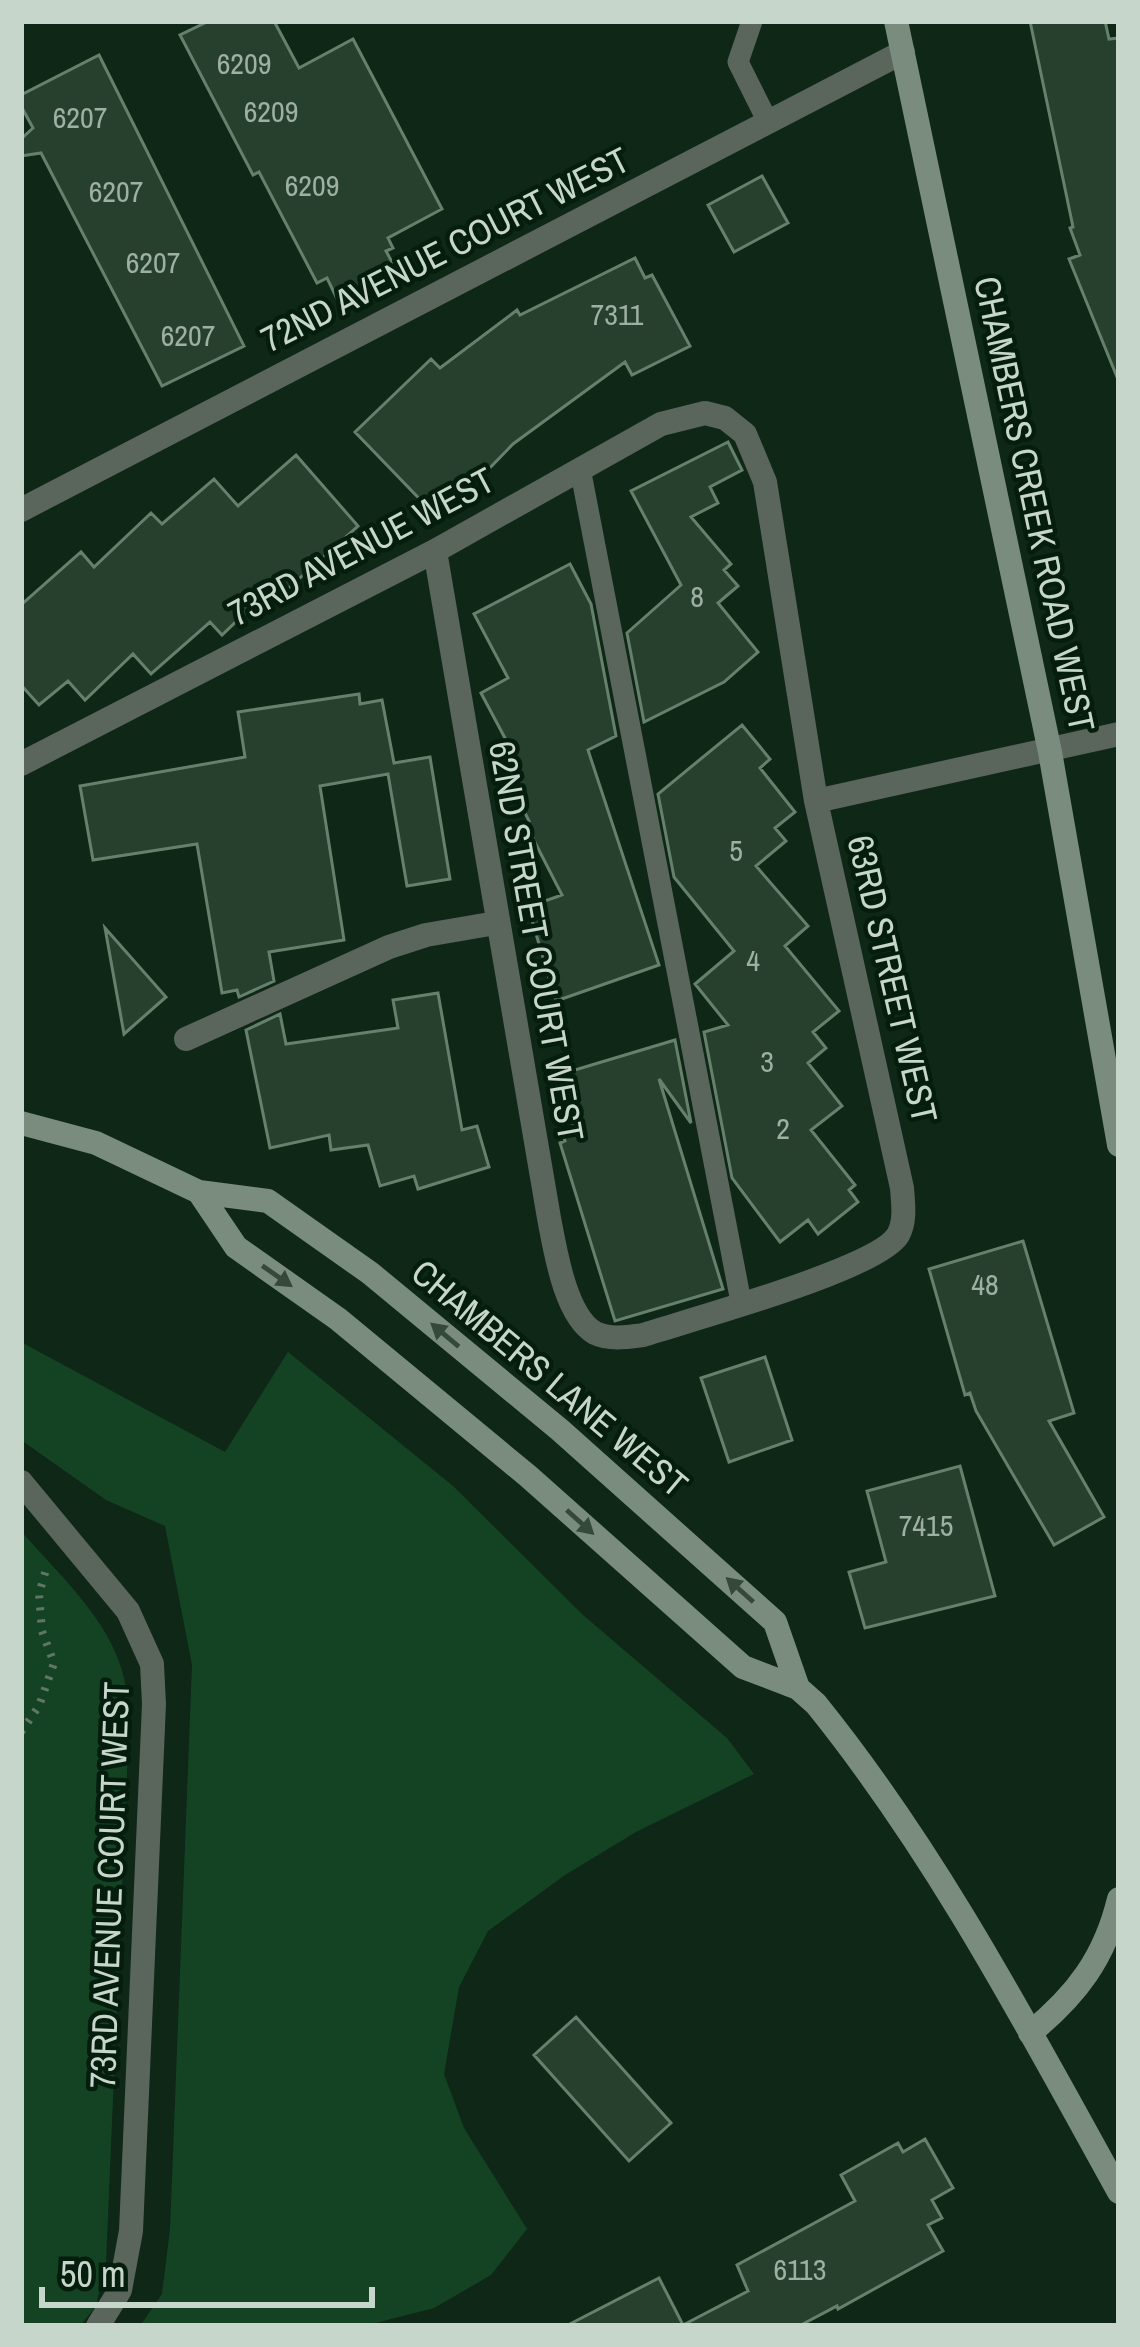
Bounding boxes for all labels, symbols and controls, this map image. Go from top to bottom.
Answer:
house number: 6209 [217,43,271,83]
house number: 6209 [244,91,298,131]
house number: 6207 [53,97,107,137]
street label: 72ND AVENUE COURT WEST [253,135,637,363]
house number: 6209 [285,165,339,205]
house number: 6207 [89,171,143,211]
house number: 6207 [126,242,180,282]
street label: CHAMBERS CREEK ROAD WEST [963,272,1107,736]
house number: 7311 [591,294,644,334]
house number: 6207 [161,315,215,355]
street label: 73RD AVENUE WEST [220,456,502,636]
house number: 8 [690,576,704,616]
street label: 62ND STREET COURT WEST [478,737,596,1145]
house number: 5 [729,830,743,870]
street label: 63RD STREET WEST [837,831,949,1127]
house number: 4 [746,940,760,980]
house number: 3 [760,1041,774,1081]
house number: 2 [776,1108,790,1148]
street label: CHAMBERS LANE WEST [402,1248,698,1508]
one-way arrow [261,1264,293,1287]
house number: 48 [971,1264,999,1304]
one-way arrow [430,1323,461,1348]
house number: 7415 [899,1505,953,1545]
one-way arrow [564,1508,594,1534]
one-way arrow [726,1577,755,1604]
street label: 73RD AVENUE COURT WEST [78,1681,140,2089]
scale bar [42,2233,372,2307]
house number: 6113 [774,2249,826,2289]
text: 50 m [60,2250,126,2298]

